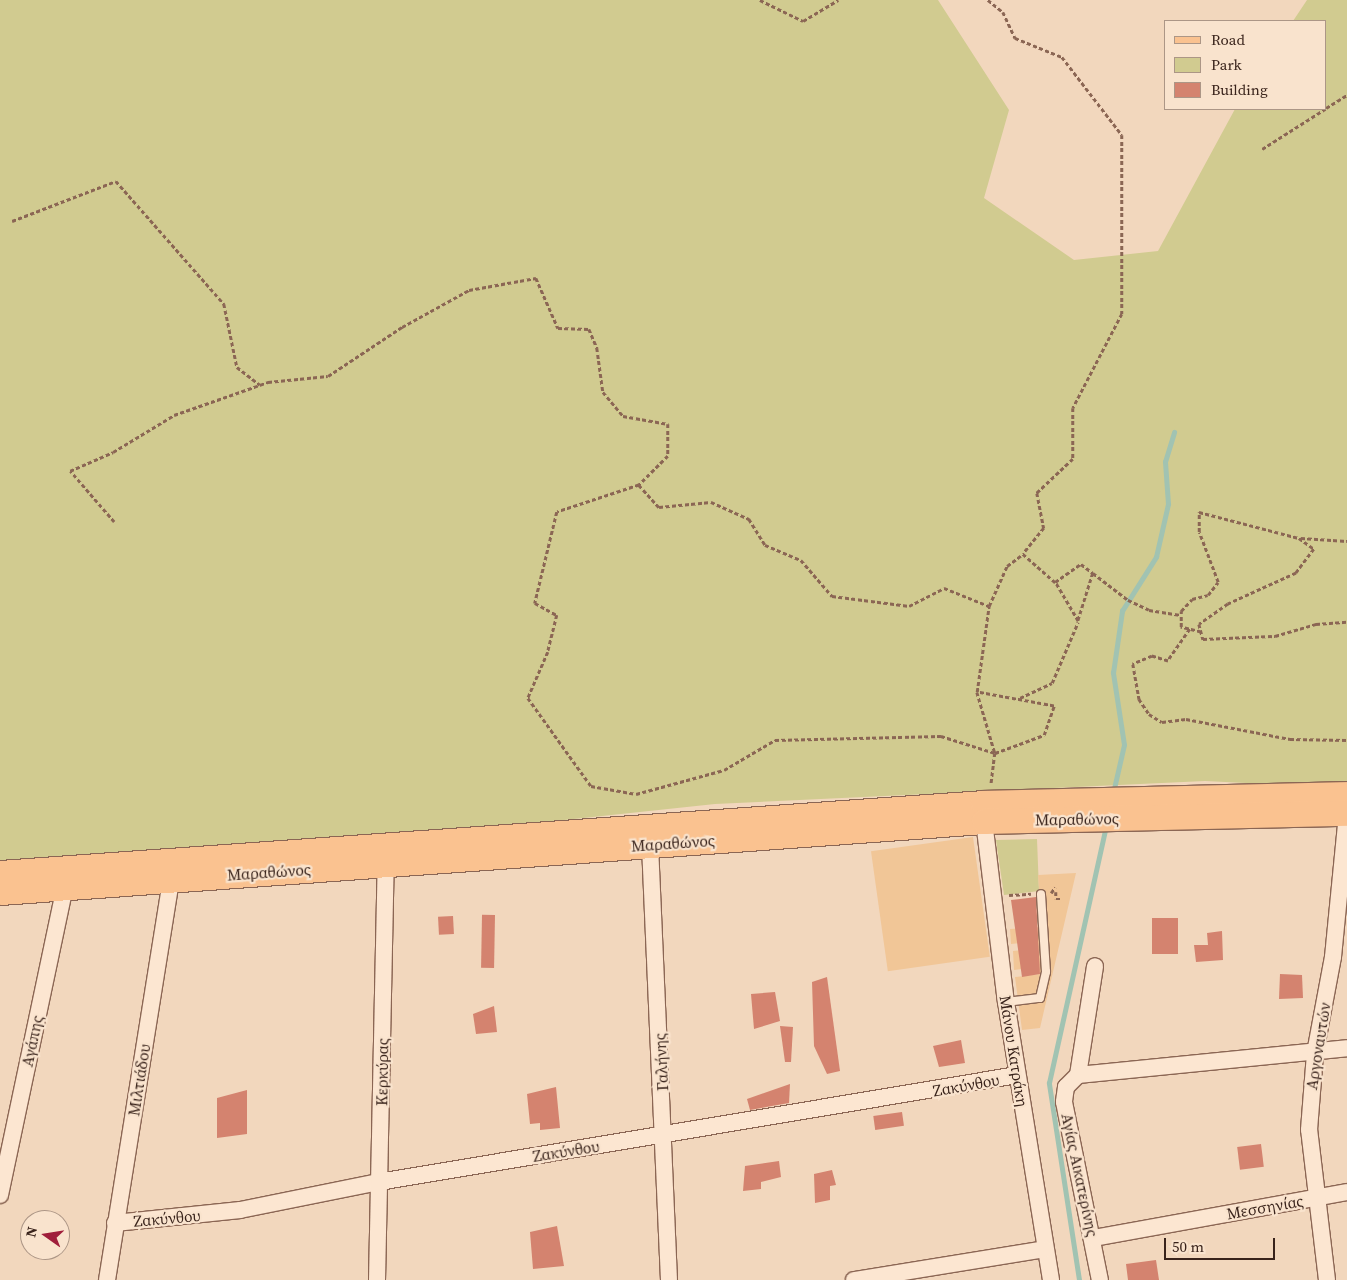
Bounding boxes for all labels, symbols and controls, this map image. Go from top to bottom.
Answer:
legend [1164,20,1327,110]
text: Road [1211,29,1245,50]
text: Park [1211,54,1242,75]
text: Building [1211,79,1268,100]
street label: Μαραθώνος [1035,809,1119,829]
street label: Μαραθώνος [630,830,716,856]
street label: Μαραθώνος [226,859,312,885]
street label: Μάνου Κατράκη [996,994,1032,1108]
street label: Αργοναυτών [1302,1001,1334,1091]
street label: Αγάπης [17,1014,47,1068]
street label: Γαλήνης [650,1032,672,1092]
street label: Κερκύρας [372,1038,392,1106]
street label: Μιλτιάδου [124,1043,154,1117]
street label: Ζακύνθου [931,1070,1001,1100]
street label: Αγίας Αικατερίνης [1058,1112,1102,1238]
street label: Ζακύνθου [531,1136,601,1166]
street label: Μεσσηνίας [1225,1191,1305,1223]
street label: Ζακύνθου [133,1206,201,1230]
north arrow [20,1210,70,1260]
text: N [20,1225,42,1239]
scale bar [1167,1228,1278,1260]
text: 50 m [1172,1236,1204,1257]

